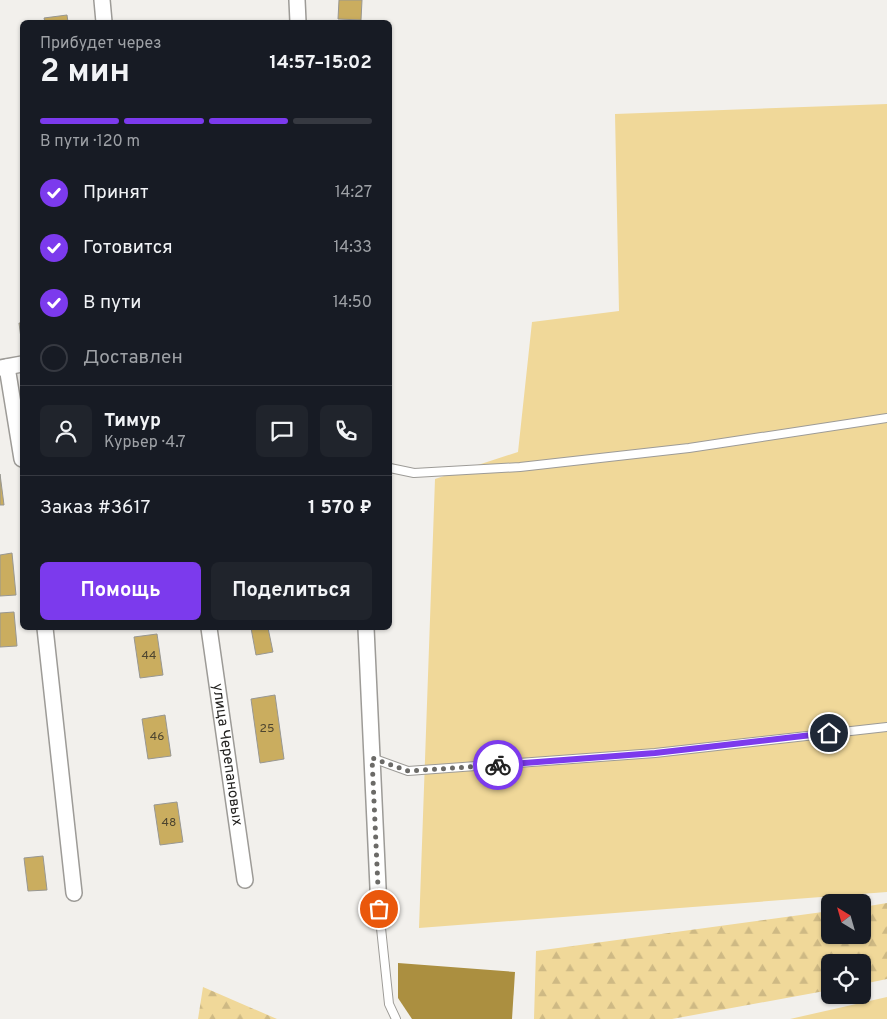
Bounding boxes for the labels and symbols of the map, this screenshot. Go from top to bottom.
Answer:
house number: 44 [142,648,156,664]
street label: улица Черепановых [208,682,247,828]
pin [808,712,850,754]
house number: 25 [260,721,274,737]
house number: 46 [150,729,164,745]
courier [473,740,523,790]
house number: 48 [162,815,176,831]
pin [358,888,400,930]
north arrow [821,894,871,944]

